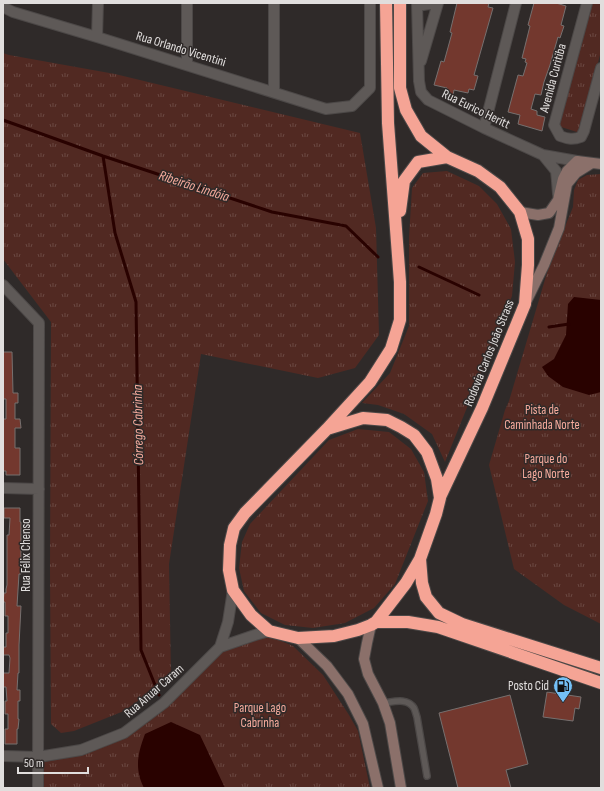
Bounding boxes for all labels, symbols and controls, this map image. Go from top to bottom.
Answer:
street label: Rua Orlando Vicentini [134,28,228,70]
street label: Avenida Curitiba [536,42,570,115]
street label: Rua Eurico Heritt [439,86,513,132]
water label: Ribeirão Lindóia [157,167,232,205]
street label: Rodovia Carlos João Strass [460,297,518,409]
water label: Córrego Cabrinha [129,384,147,465]
park label: Pista de Caminhada Norte [504,402,580,433]
park label: Parque do Lago Norte [522,451,570,482]
street label: Rua Félix Chenso [18,518,34,592]
street label: Rua Anuar Caram [121,661,187,721]
fuel station icon: Posto Cid [552,675,574,703]
place label: Posto Cid [508,678,549,694]
park label: Parque Lago Cabrinha [234,700,286,731]
scale bar [18,749,88,775]
text: 50 m [24,756,44,771]

